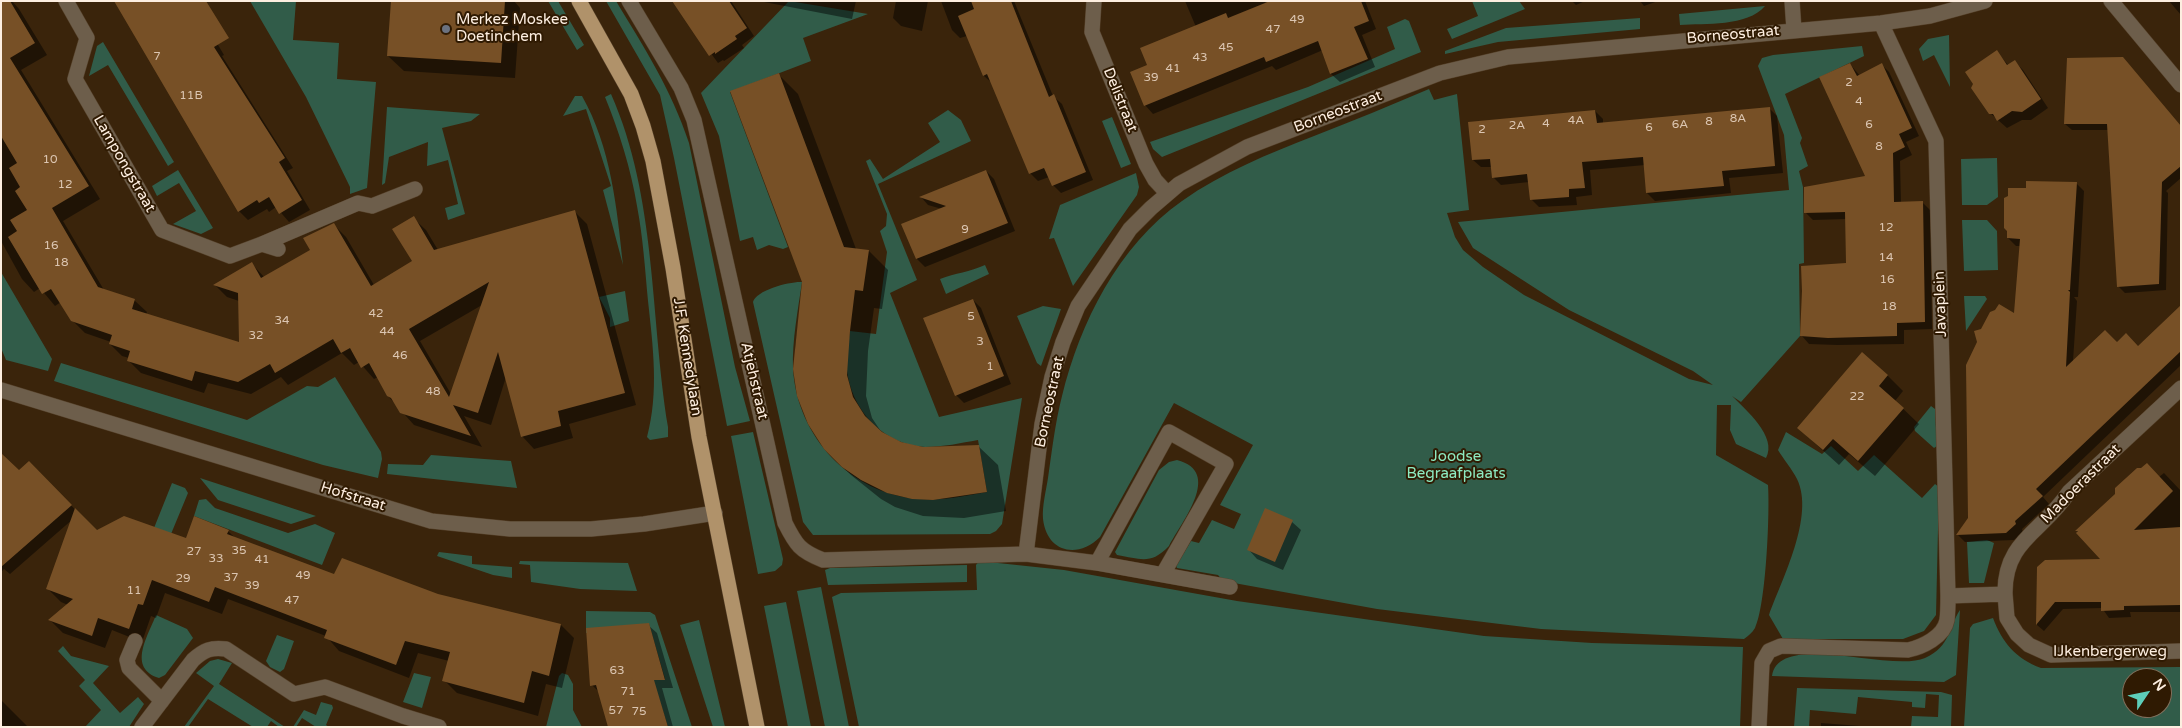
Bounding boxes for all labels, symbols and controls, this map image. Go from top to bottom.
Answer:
place label: Merkez Moskee Doetinchem [456,11,568,46]
house number: 49 [1289,13,1305,27]
street label: Borneostraat [1686,22,1780,48]
marker: Merkez Moskee Doetinchem [440,23,452,35]
house number: 47 [1265,23,1281,37]
house number: 45 [1218,41,1234,55]
house number: 7 [153,50,161,64]
house number: 43 [1192,51,1208,65]
house number: 41 [1165,62,1181,76]
street label: Delistraat [1099,65,1141,135]
house number: 39 [1143,71,1159,85]
house number: 2 [1845,76,1853,90]
street label: Borneostraat [1291,87,1385,137]
house number: 11B [179,89,203,103]
house number: 4 [1855,95,1863,109]
street label: Lampongstraat [89,112,159,216]
house number: 8A [1730,112,1746,126]
house number: 4A [1568,114,1584,128]
house number: 8 [1705,115,1713,129]
house number: 4 [1542,117,1550,131]
house number: 6A [1672,118,1688,132]
house number: 6 [1865,118,1873,132]
house number: 2A [1509,119,1525,133]
house number: 6 [1645,121,1653,135]
house number: 2 [1478,123,1486,137]
house number: 8 [1875,140,1883,154]
house number: 10 [42,153,58,167]
house number: 12 [57,178,73,192]
house number: 12 [1878,221,1894,235]
house number: 9 [961,223,969,237]
house number: 16 [43,239,59,253]
house number: 14 [1878,251,1894,265]
house number: 18 [53,256,69,270]
street label: Javaplein [1931,271,1951,337]
house number: 16 [1879,273,1895,287]
street label: J.F. Kennedylaan [669,297,705,417]
house number: 18 [1881,300,1897,314]
house number: 42 [368,307,384,321]
house number: 5 [967,310,975,324]
house number: 34 [274,314,290,328]
house number: 44 [379,325,395,339]
house number: 32 [248,329,264,343]
house number: 3 [976,335,984,349]
street label: Atjehstraat [736,340,772,422]
house number: 46 [392,349,408,363]
street label: Borneostraat [1032,355,1068,449]
house number: 1 [986,360,994,374]
house number: 48 [425,385,441,399]
house number: 22 [1849,390,1865,404]
street label: Madoerastraat [2037,440,2125,528]
park label: Joodse Begraafplaats [1406,448,1506,483]
street label: Hofstraat [318,479,388,515]
house number: 35 [231,544,247,558]
house number: 27 [186,545,202,559]
house number: 33 [208,552,224,566]
house number: 41 [254,553,270,567]
house number: 49 [295,569,311,583]
house number: 37 [223,571,239,585]
house number: 29 [175,572,191,586]
house number: 39 [244,579,260,593]
house number: 11 [126,584,142,598]
house number: 47 [284,594,300,608]
street label: IJkenbergerweg [2053,643,2167,661]
house number: 63 [609,664,625,678]
north arrow [2122,668,2172,718]
text: N [2149,675,2169,694]
house number: 71 [620,685,636,699]
house number: 57 [608,704,624,718]
house number: 75 [631,705,647,719]

